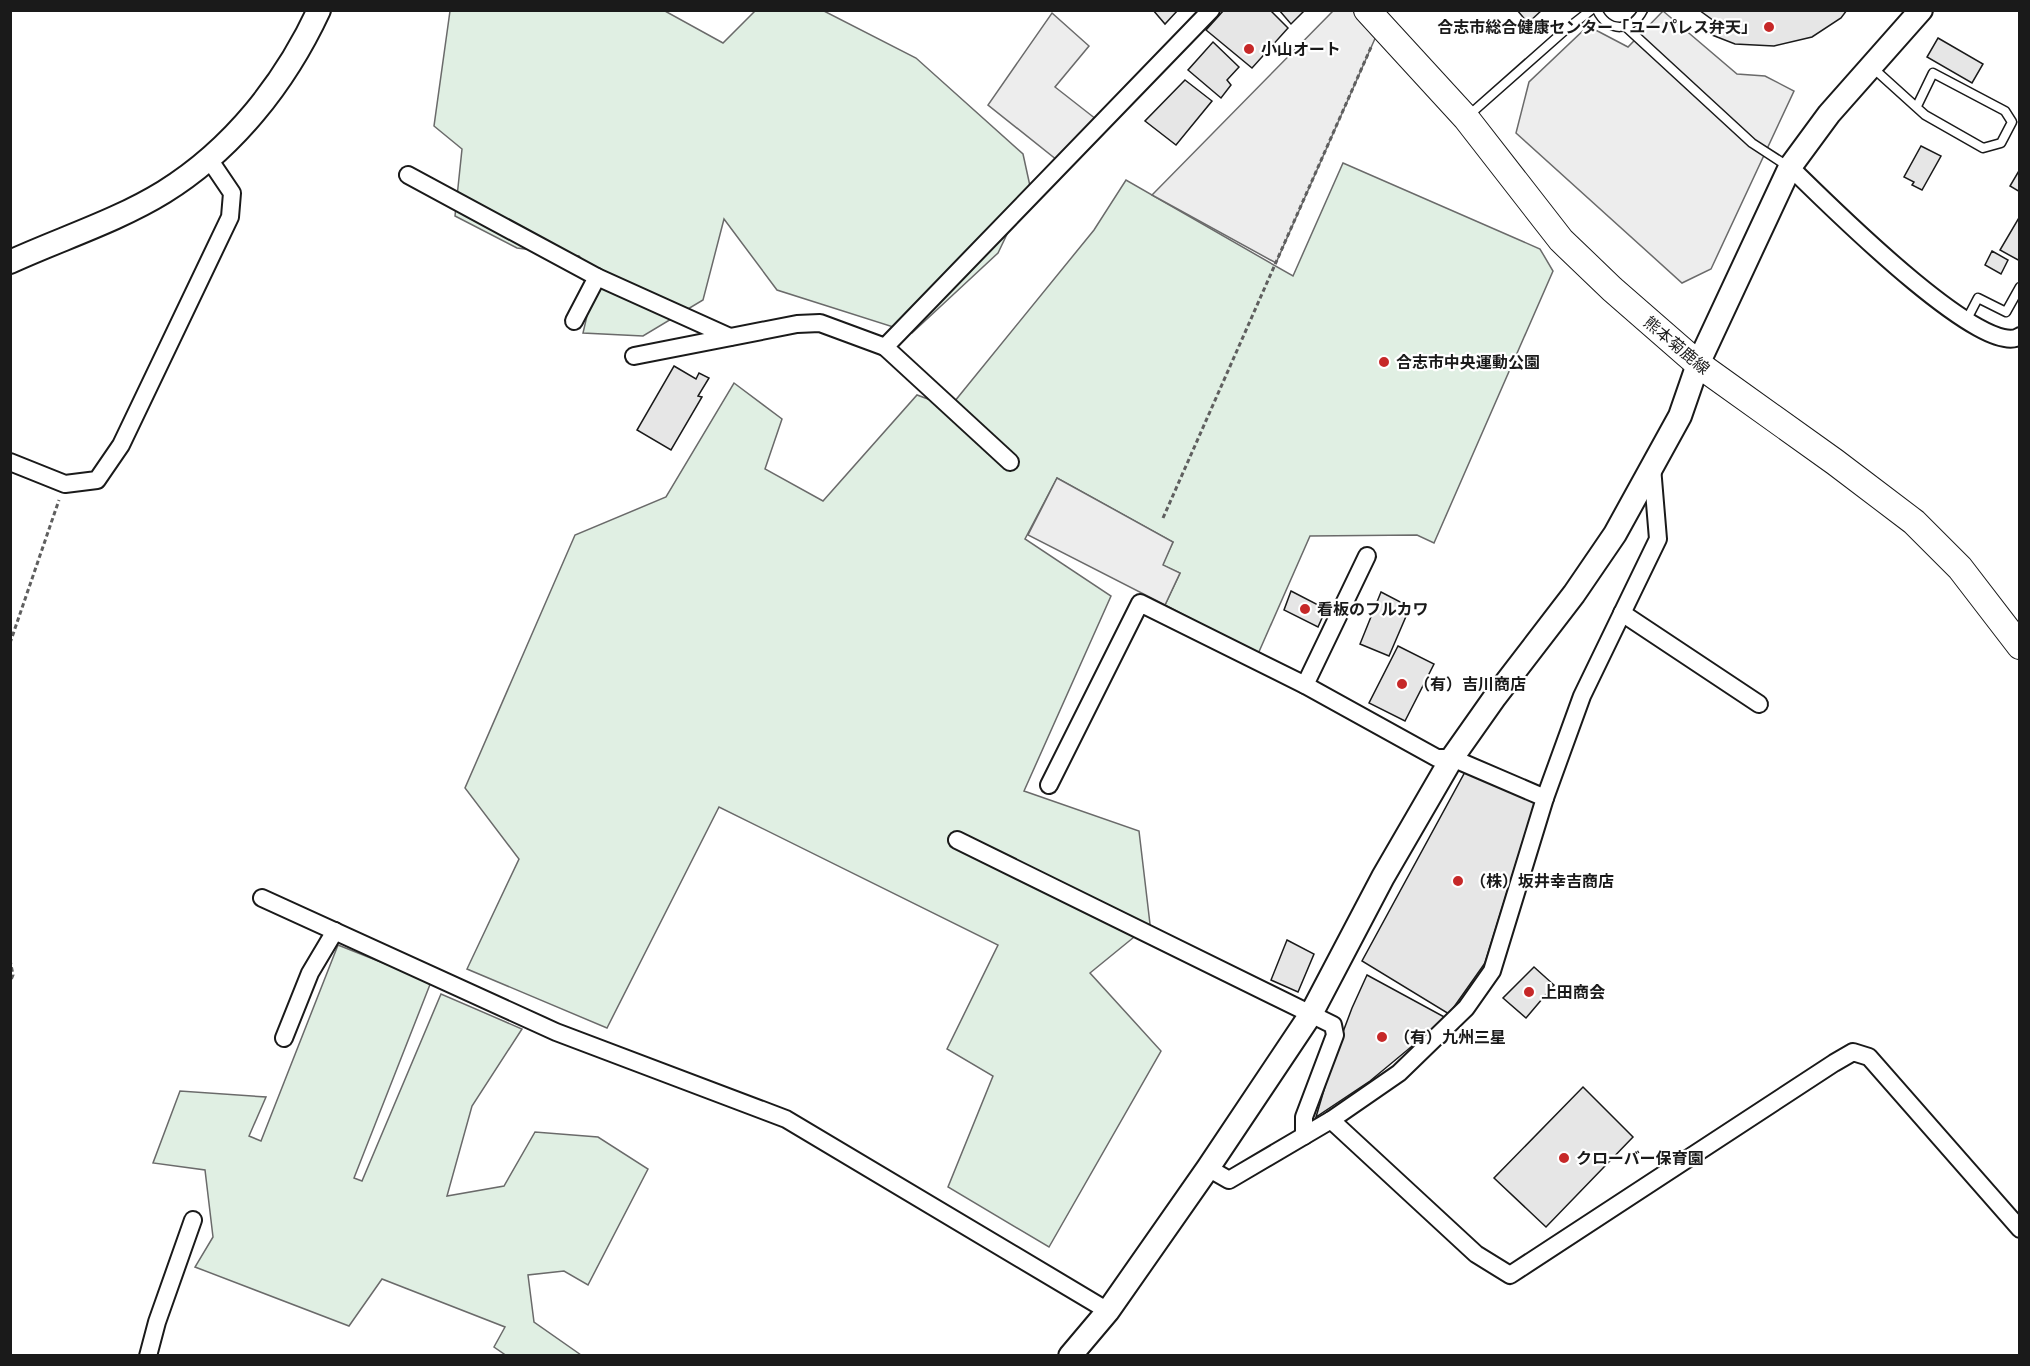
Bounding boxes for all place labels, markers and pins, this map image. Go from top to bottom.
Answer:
place label: 合志市総合健康センター「ユーパレス弁天」 [1437,17,1757,36]
marker: 合志市総合健康センター「ユーパレス弁天」 [1762,20,1776,34]
place label: 小山オート [1261,39,1341,58]
marker: 小山オート [1242,42,1256,56]
place label: 合志市中央運動公園 [1396,352,1540,371]
marker: 合志市中央運動公園 [1377,355,1391,369]
place label: 看板のフルカワ [1317,599,1429,618]
marker: 看板のフルカワ [1298,602,1312,616]
place label: （有）吉川商店 [1414,674,1526,693]
marker: （有）吉川商店 [1395,677,1409,691]
place label: （株）坂井幸吉商店 [1470,871,1614,890]
marker: （株）坂井幸吉商店 [1451,874,1465,888]
place label: 上田商会 [1541,982,1605,1001]
marker: 上田商会 [1522,985,1536,999]
place label: （有）九州三星 [1394,1027,1506,1046]
marker: （有）九州三星 [1375,1030,1389,1044]
place label: クローバー保育園 [1576,1148,1704,1167]
marker: クローバー保育園 [1557,1151,1571,1165]

